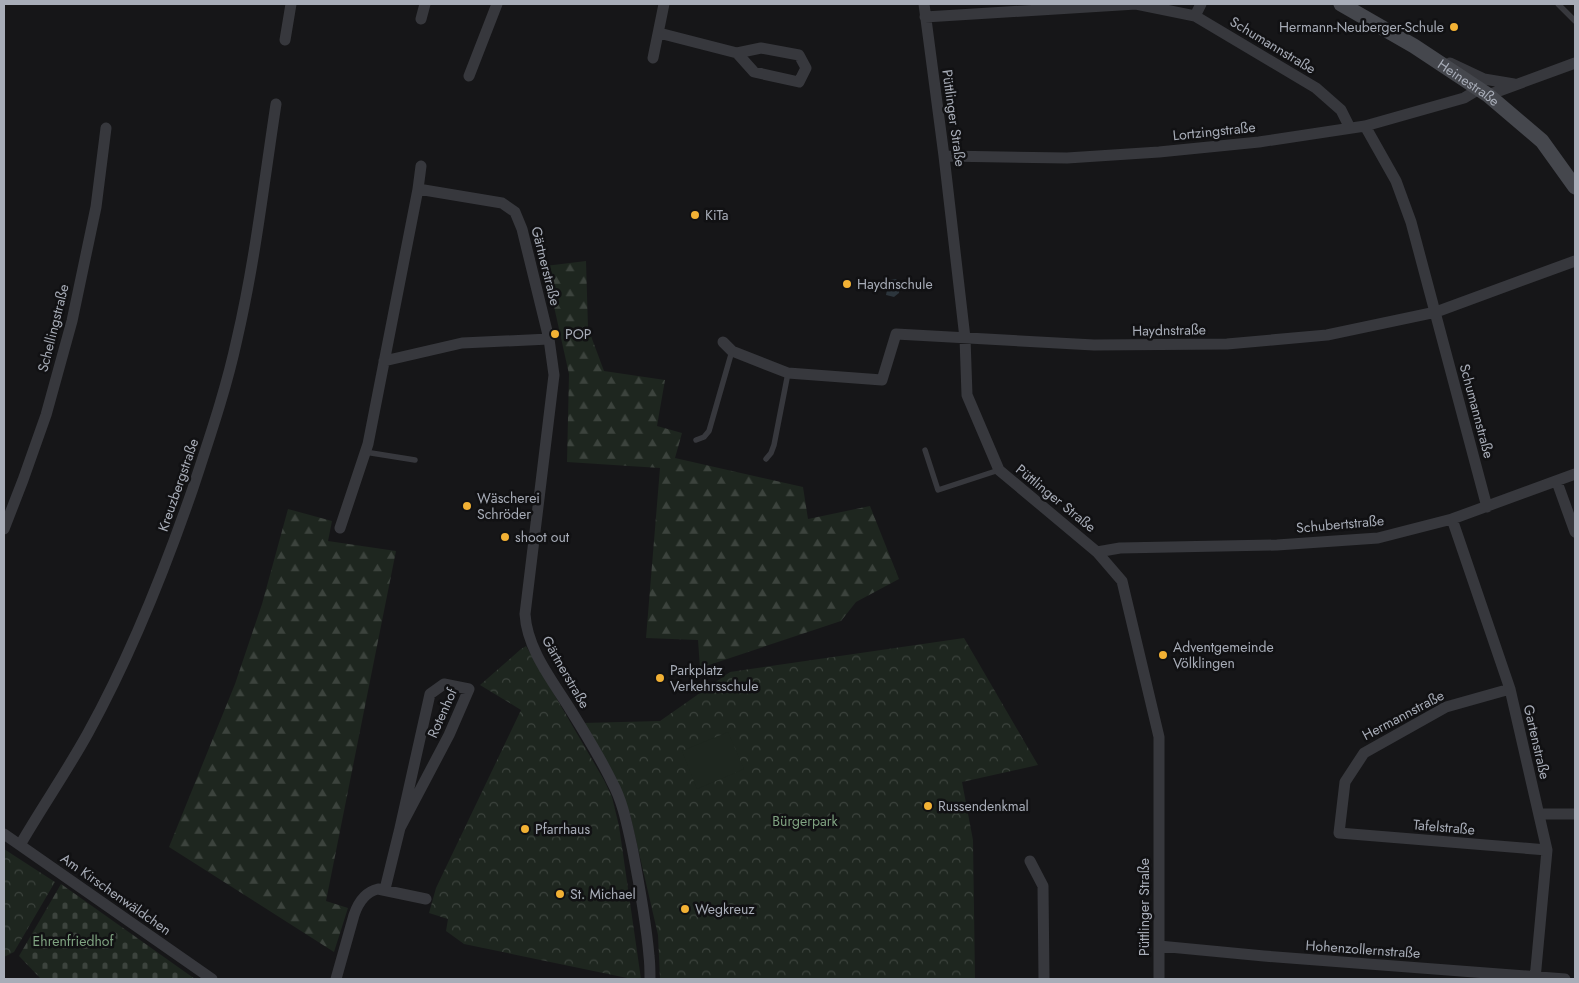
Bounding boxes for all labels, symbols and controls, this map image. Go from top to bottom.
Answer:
street label: Schumannstraße [1226,11,1320,79]
place label: Hermann-Neuberger-Schule [1279,17,1444,37]
marker: Hermann-Neuberger-Schule [1448,21,1460,33]
street label: Heinestraße [1434,54,1504,111]
street label: Püttlinger Straße [937,68,971,168]
street label: Lortzingstraße [1172,117,1256,145]
place label: KiTa [705,205,728,225]
marker: KiTa [689,209,701,221]
street label: Gärtnerstraße [527,224,565,308]
place label: Haydnschule [857,274,933,294]
marker: Haydnschule [841,278,853,290]
street label: Schellingstraße [32,282,74,374]
street label: Haydnstraße [1132,319,1206,341]
place label: POP [565,324,592,344]
marker: POP [549,328,561,340]
street label: Schumannstraße [1455,362,1499,460]
street label: Kreuzbergstraße [153,436,203,534]
street label: Püttlinger Straße [1012,459,1100,537]
place label: Wäscherei Schröder [477,488,540,524]
marker: Wäscherei Schröder [461,500,473,512]
street label: Schubertstraße [1295,510,1385,538]
place label: shoot out [515,527,570,547]
marker: shoot out [499,531,511,543]
street label: Gärtnerstraße [537,632,595,712]
place label: Adventgemeinde Völklingen [1173,637,1274,673]
marker: Adventgemeinde Völklingen [1157,649,1169,661]
place label: Parkplatz Verkehrsschule [670,660,759,696]
marker: Parkplatz Verkehrsschule [654,672,666,684]
street label: Rotenhof [422,684,462,741]
street label: Hermannstraße [1359,685,1447,745]
street label: Gartenstraße [1519,703,1555,781]
place label: Russendenkmal [938,796,1029,816]
marker: Russendenkmal [922,800,934,812]
park label: Bürgerpark [772,811,839,831]
street label: Tafelstraße [1412,814,1476,840]
place label: Pfarrhaus [535,819,590,839]
marker: Pfarrhaus [519,823,531,835]
street label: Am Kirschenwäldchen [57,848,175,940]
street label: Püttlinger Straße [1134,858,1154,956]
place label: St. Michael [570,884,636,904]
marker: St. Michael [554,888,566,900]
place label: Wegkreuz [695,899,755,919]
marker: Wegkreuz [679,903,691,915]
park label: Ehrenfriedhof [33,931,114,951]
street label: Hohenzollernstraße [1305,935,1421,963]

